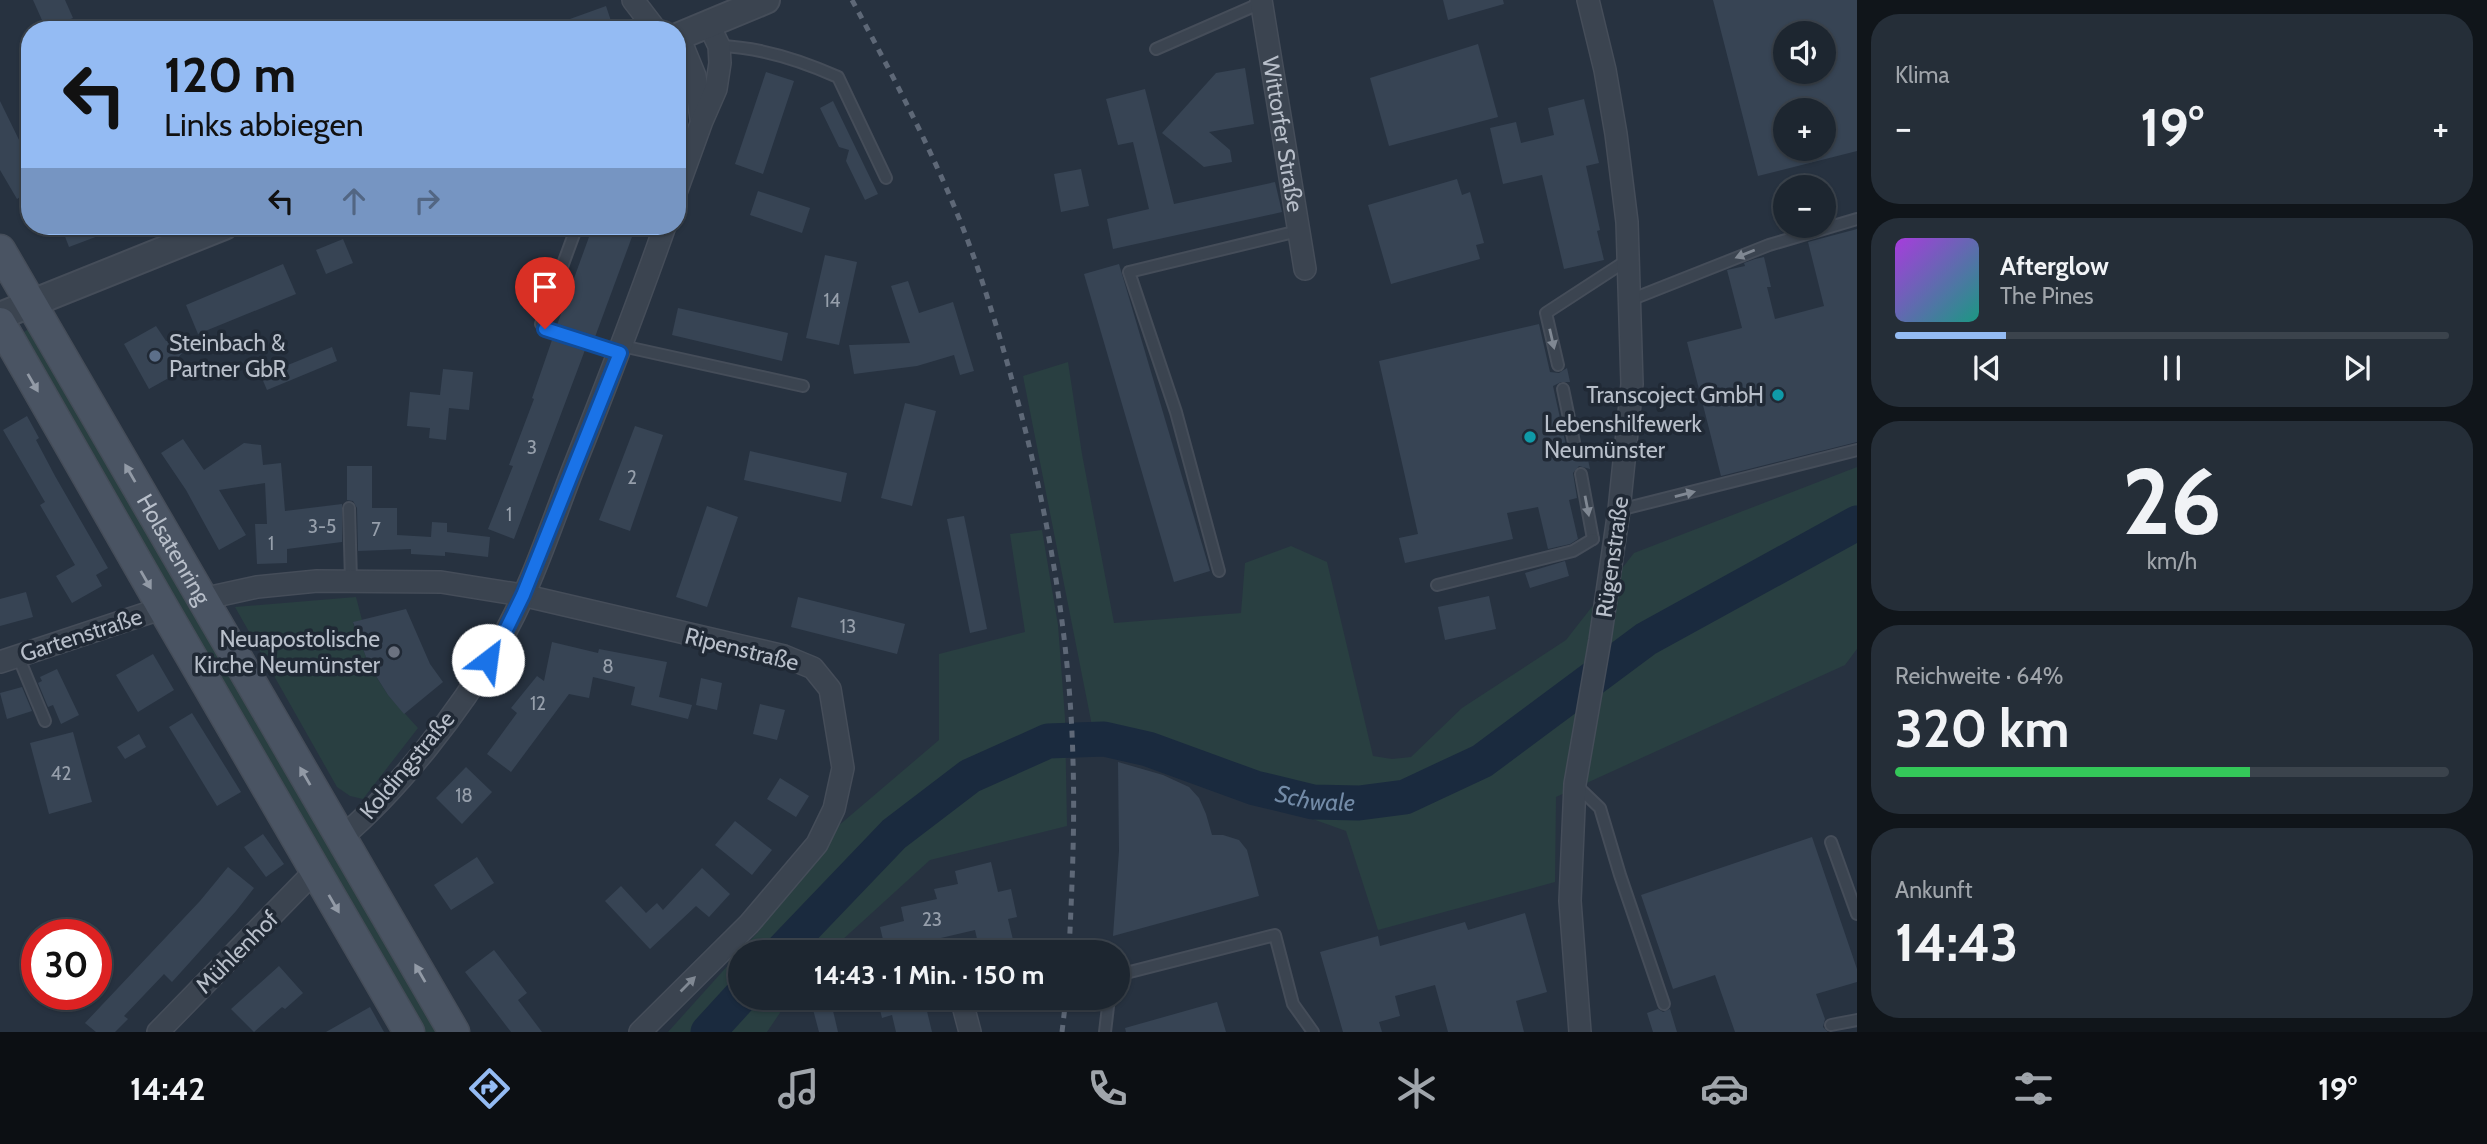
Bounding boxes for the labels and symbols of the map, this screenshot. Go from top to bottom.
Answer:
street label: Wittorfer Straße [1256,54,1310,214]
one-way arrow [1735,249,1756,260]
pin [515,257,575,329]
house number: 14 [823,289,841,312]
one-way arrow [1547,328,1558,350]
place label: Steinbach & Partner GbR [169,329,287,383]
marker: Steinbach & Partner GbR [147,348,163,364]
one-way arrow [27,373,39,392]
place label: Transcoject GmbH [1586,381,1764,409]
marker: Transcoject GmbH [1770,387,1786,403]
place label: Lebenshilfewerk Neumünster [1544,410,1703,464]
marker: Lebenshilfewerk Neumünster [1522,429,1538,445]
house number: 3 [527,436,537,459]
one-way arrow [124,464,136,483]
house number: 2 [627,466,637,489]
one-way arrow [1674,488,1696,499]
street label: Holsatenring [131,489,217,610]
street label: Rügenstraße [1590,494,1634,619]
one-way arrow [1582,495,1593,517]
house number: 1 [506,503,512,526]
house number: 3-5 [308,515,336,538]
house number: 7 [371,518,381,541]
house number: 1 [268,532,274,555]
one-way arrow [140,570,152,589]
street label: Gartenstraße [17,602,146,668]
house number: 13 [840,615,856,638]
street label: Ripenstraße [682,621,802,677]
position arrow [451,623,525,697]
place label: Neuapostolische Kirche Neumünster [194,625,381,679]
marker: Neuapostolische Kirche Neumünster [386,644,402,660]
house number: 8 [602,655,614,678]
house number: 12 [530,692,546,715]
street label: Koldingstraße [354,705,460,825]
house number: 42 [51,762,71,785]
one-way arrow [299,767,311,786]
water label: Schwale [1273,778,1355,817]
house number: 18 [455,784,473,807]
one-way arrow [328,894,340,914]
street label: Mühlenhof [190,905,284,999]
house number: 23 [922,908,942,931]
speed limit sign: 30 [21,919,112,1010]
one-way arrow [414,963,426,983]
one-way arrow [680,976,696,993]

